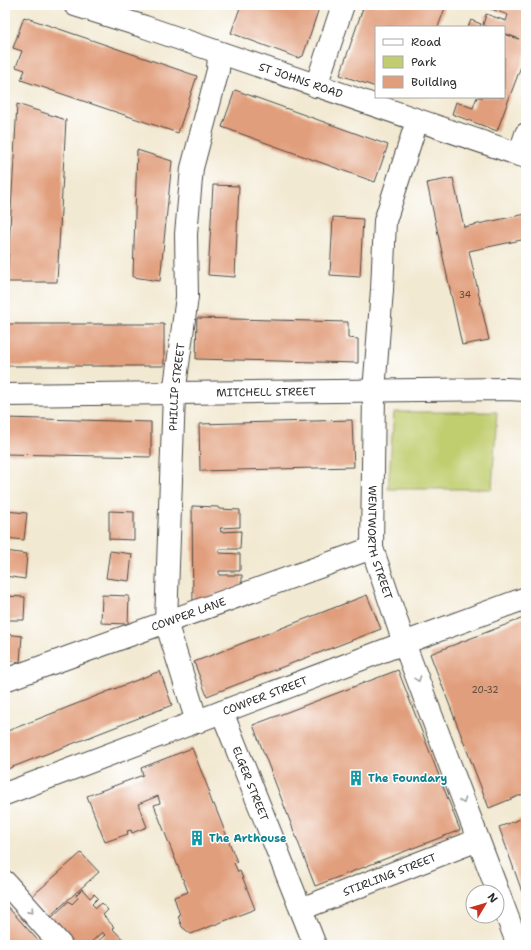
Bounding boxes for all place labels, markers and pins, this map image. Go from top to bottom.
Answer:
building icon: The Foundary [347,769,365,787]
place label: The Foundary [368,771,448,786]
building icon: The Arthouse [188,829,206,847]
place label: The Arthouse [209,831,287,846]

